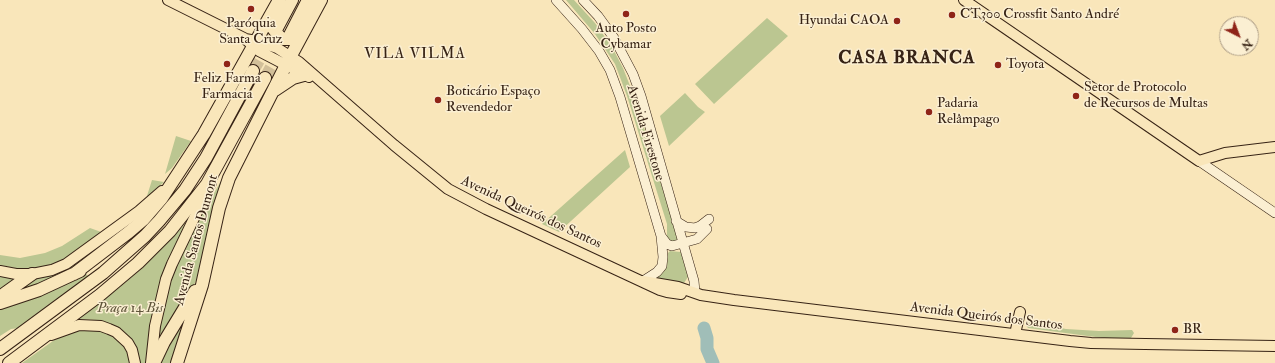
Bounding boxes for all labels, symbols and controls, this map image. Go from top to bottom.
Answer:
marker: Paróquia Santa Cruz [246,4,256,14]
place label: CT300 Crossfit Santo André [960,7,1119,23]
marker: Auto Posto Cybamar [621,9,631,19]
marker: CT300 Crossfit Santo André [947,10,957,20]
place label: Hyundai CAOA [799,13,889,29]
place label: Paróquia Santa Cruz [219,16,283,48]
marker: Hyundai CAOA [892,16,902,26]
north arrow [1219,16,1259,56]
place label: Auto Posto Cybamar [596,21,656,54]
text: N [1239,36,1255,53]
district label: VILA VILMA [364,46,466,64]
district label: CASA BRANCA [838,48,976,70]
place label: Toyota [1006,57,1044,73]
marker: Feliz Farma Farmacia [222,59,232,69]
marker: Toyota [993,60,1003,70]
place label: Feliz Farma Farmacia [193,71,261,104]
place label: Setor de Protocolo de Recursos de Multas [1084,80,1208,112]
street label: Avenida Firestone [622,83,668,183]
place label: Boticário Espaço Revendedor [446,84,540,116]
marker: Setor de Protocolo de Recursos de Multas [1071,91,1081,101]
marker: Boticário Espaço Revendedor [433,95,443,105]
place label: Padaria Relâmpago [937,96,999,128]
marker: Padaria Relâmpago [924,107,934,117]
street label: Avenida Santos Dumont [172,173,222,307]
street label: Avenida Queirós dos Santos [458,173,604,253]
street label: Avenida Queirós dos Santos [909,299,1063,335]
park label: Praça 14 Bis [97,301,163,317]
place label: BR [1183,322,1202,338]
marker: BR [1170,325,1180,335]

